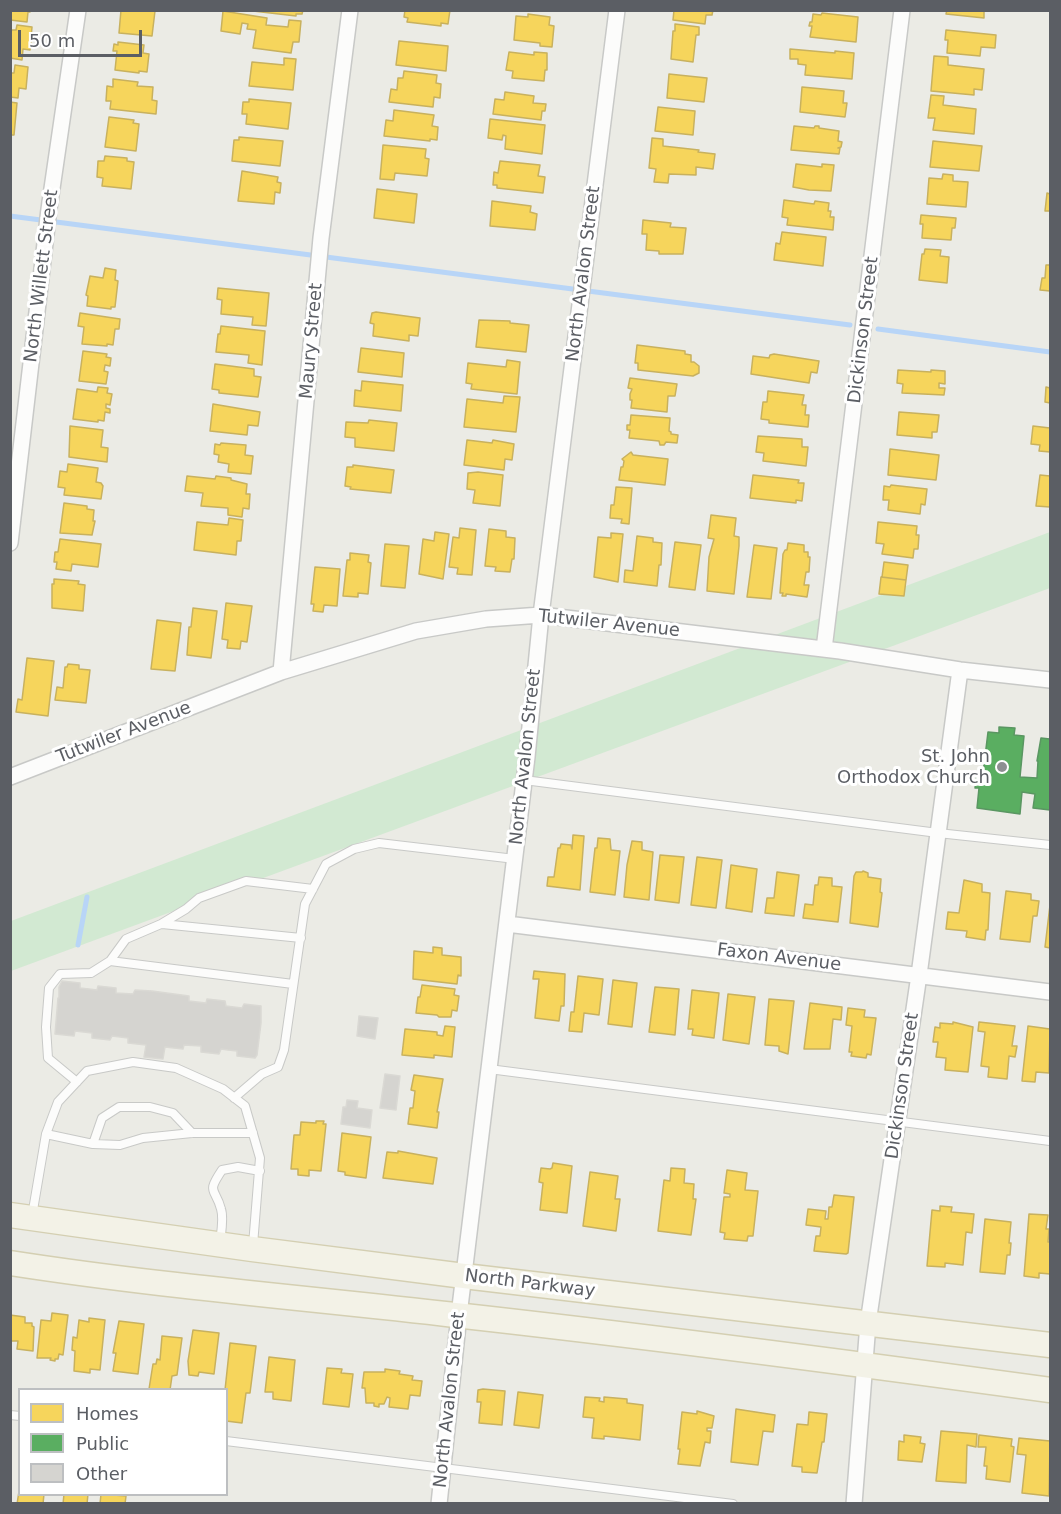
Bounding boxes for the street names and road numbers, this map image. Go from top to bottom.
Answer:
street label: North Avalon Street [563,185,605,363]
street label: North Willett Street [21,188,63,364]
street label: Dickinson Street [844,255,884,405]
street label: Maury Street [296,282,328,400]
street label: Tutwiler Avenue [537,606,681,642]
street label: North Avalon Street [506,668,546,846]
street label: Tutwiler Avenue [54,697,194,769]
street label: Faxon Avenue [716,940,842,976]
street label: Dickinson Street [882,1011,924,1161]
street label: North Parkway [463,1265,597,1303]
street label: North Avalon Street [430,1311,470,1489]

